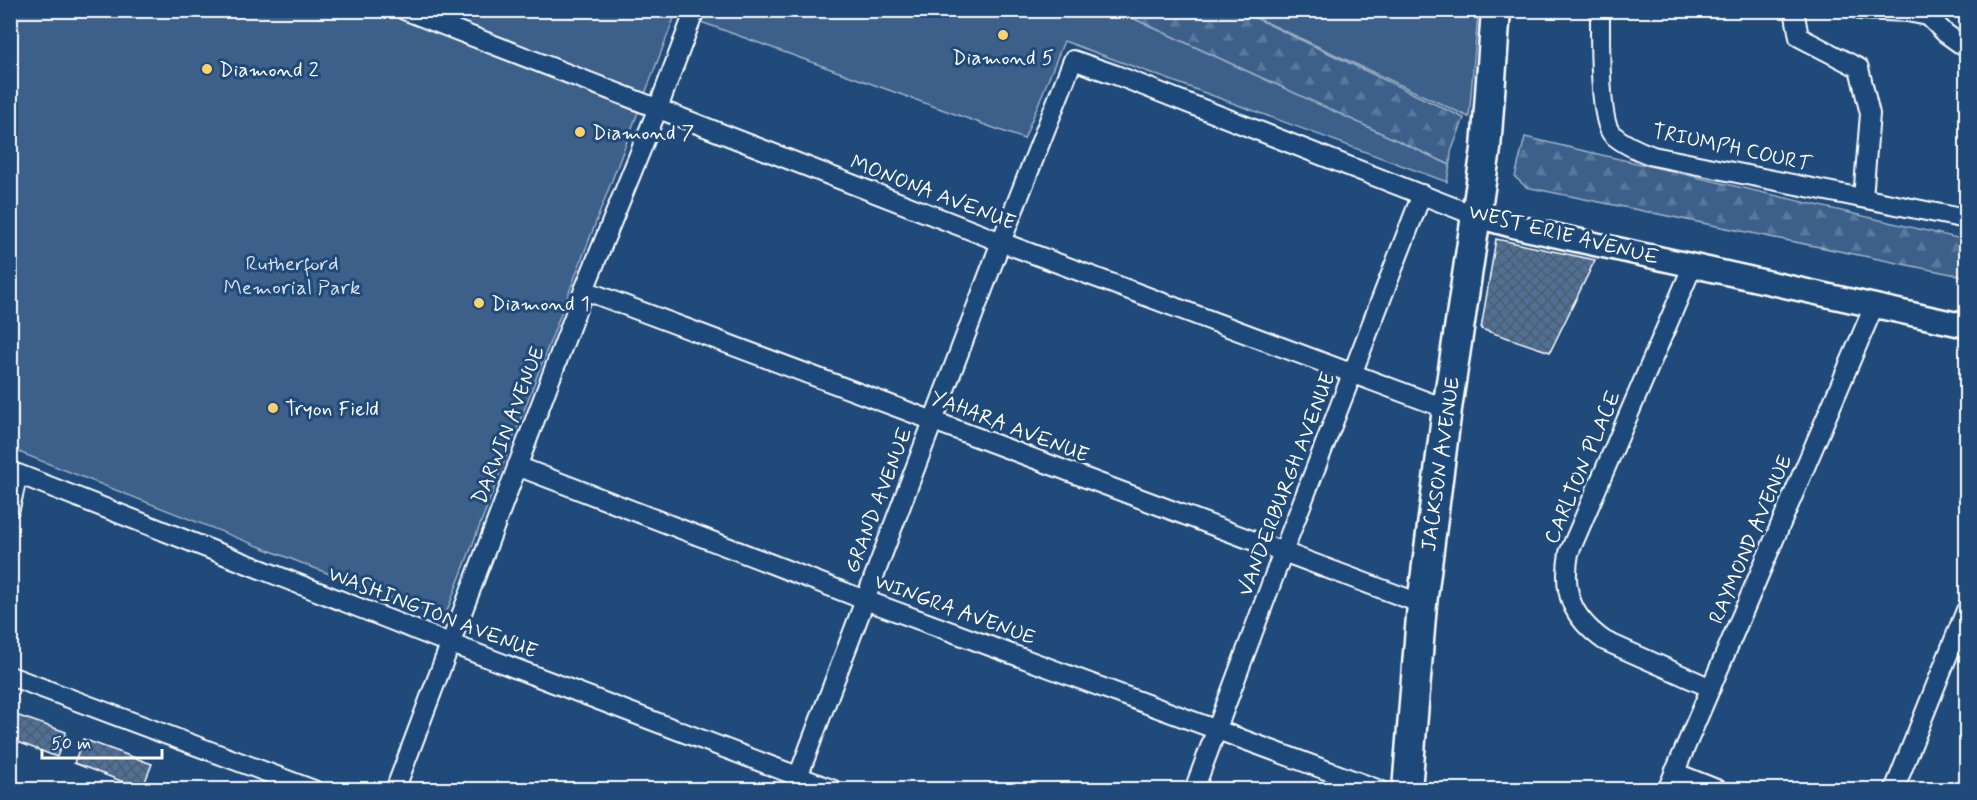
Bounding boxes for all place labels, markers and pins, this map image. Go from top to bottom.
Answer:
marker: Diamond 5 [996,28,1010,42]
place label: Diamond 5 [952,44,1054,72]
place label: Diamond 2 [219,56,319,84]
marker: Diamond 2 [200,62,214,76]
place label: Diamond 7 [592,119,694,147]
marker: Diamond 7 [573,125,587,139]
place label: Diamond 1 [491,290,590,318]
marker: Diamond 1 [472,296,486,310]
place label: Tryon Field [285,395,379,423]
marker: Tryon Field [266,401,280,415]

